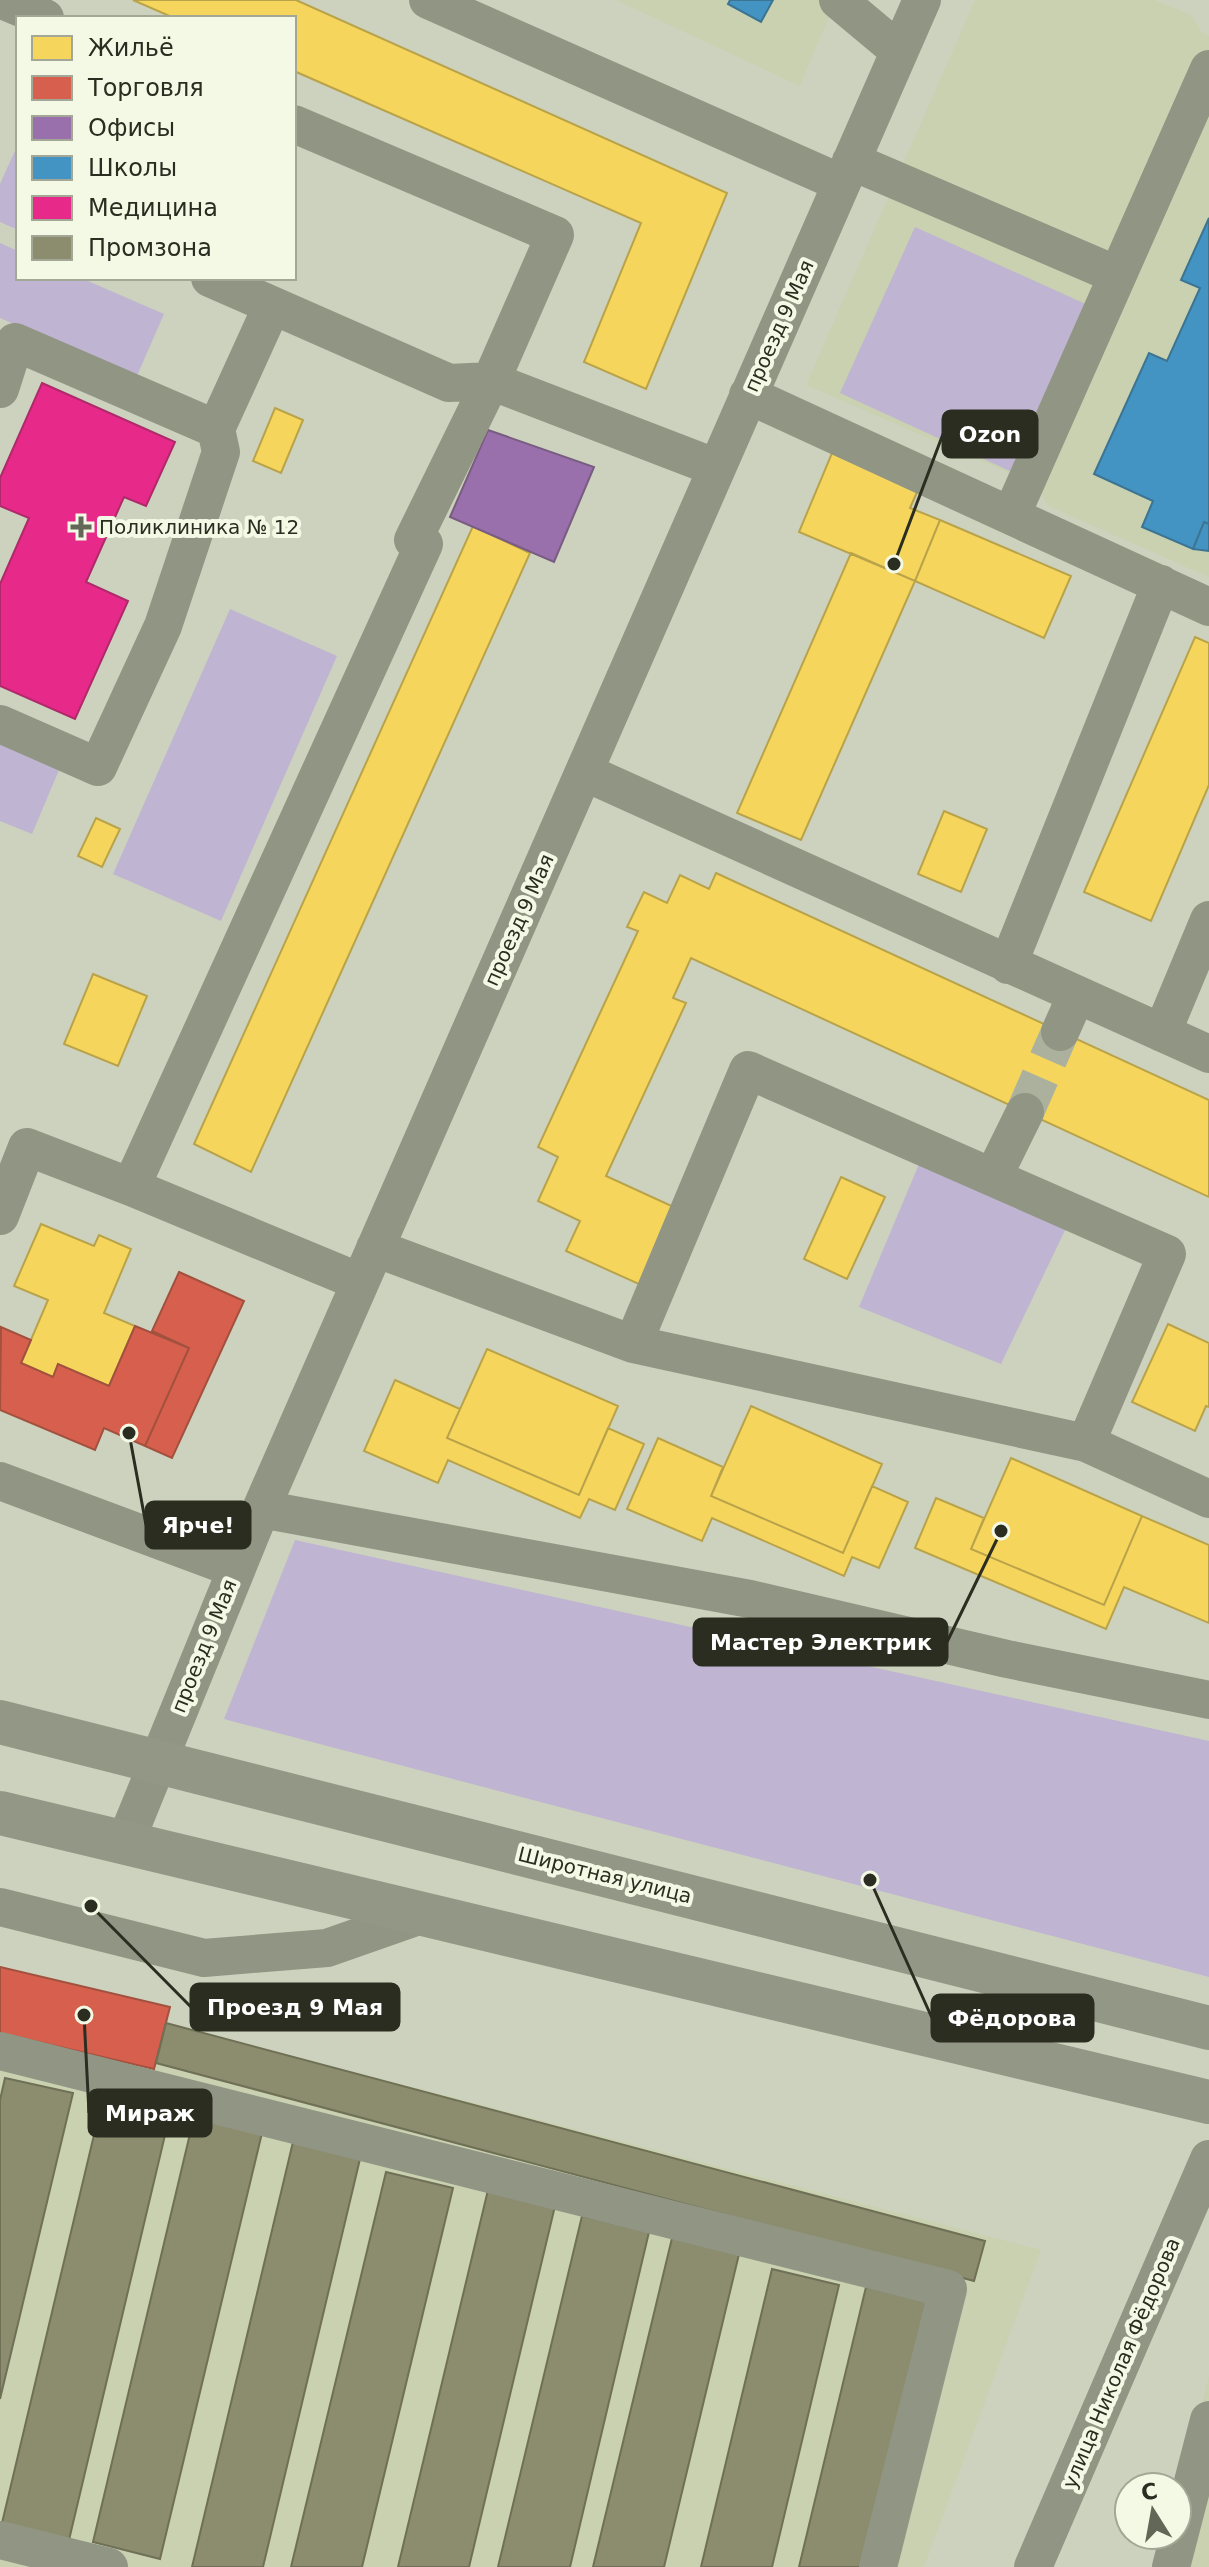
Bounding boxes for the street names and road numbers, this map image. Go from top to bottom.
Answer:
street label: проезд 9 Мая [739,256,819,396]
street label: проезд 9 Мая [479,850,559,990]
street label: проезд 9 Мая [166,1576,242,1716]
street label: Широтная улица [516,1842,694,1908]
street label: улица Николая Фёдорова [1057,2234,1185,2492]

